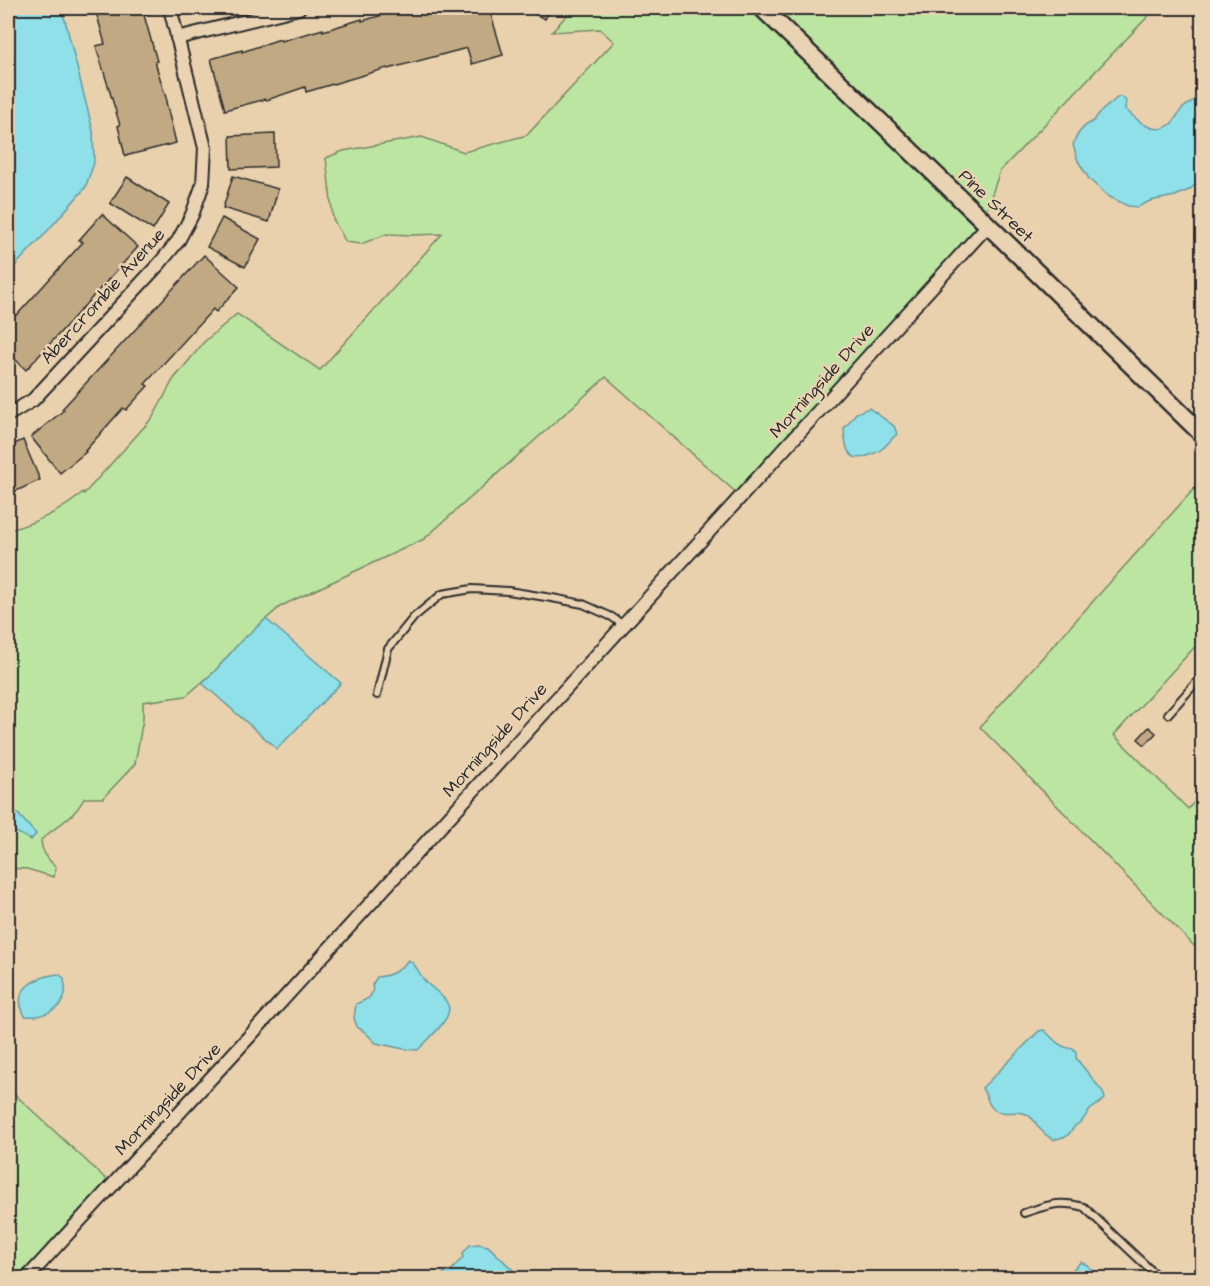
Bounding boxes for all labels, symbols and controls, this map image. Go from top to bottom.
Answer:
street label: Pine Street [953,164,1040,249]
street label: Abercrombie Avenue [35,222,171,369]
street label: Morningside Drive [764,318,881,444]
street label: Morningside Drive [437,677,554,803]
street label: Morningside Drive [109,1037,228,1162]

